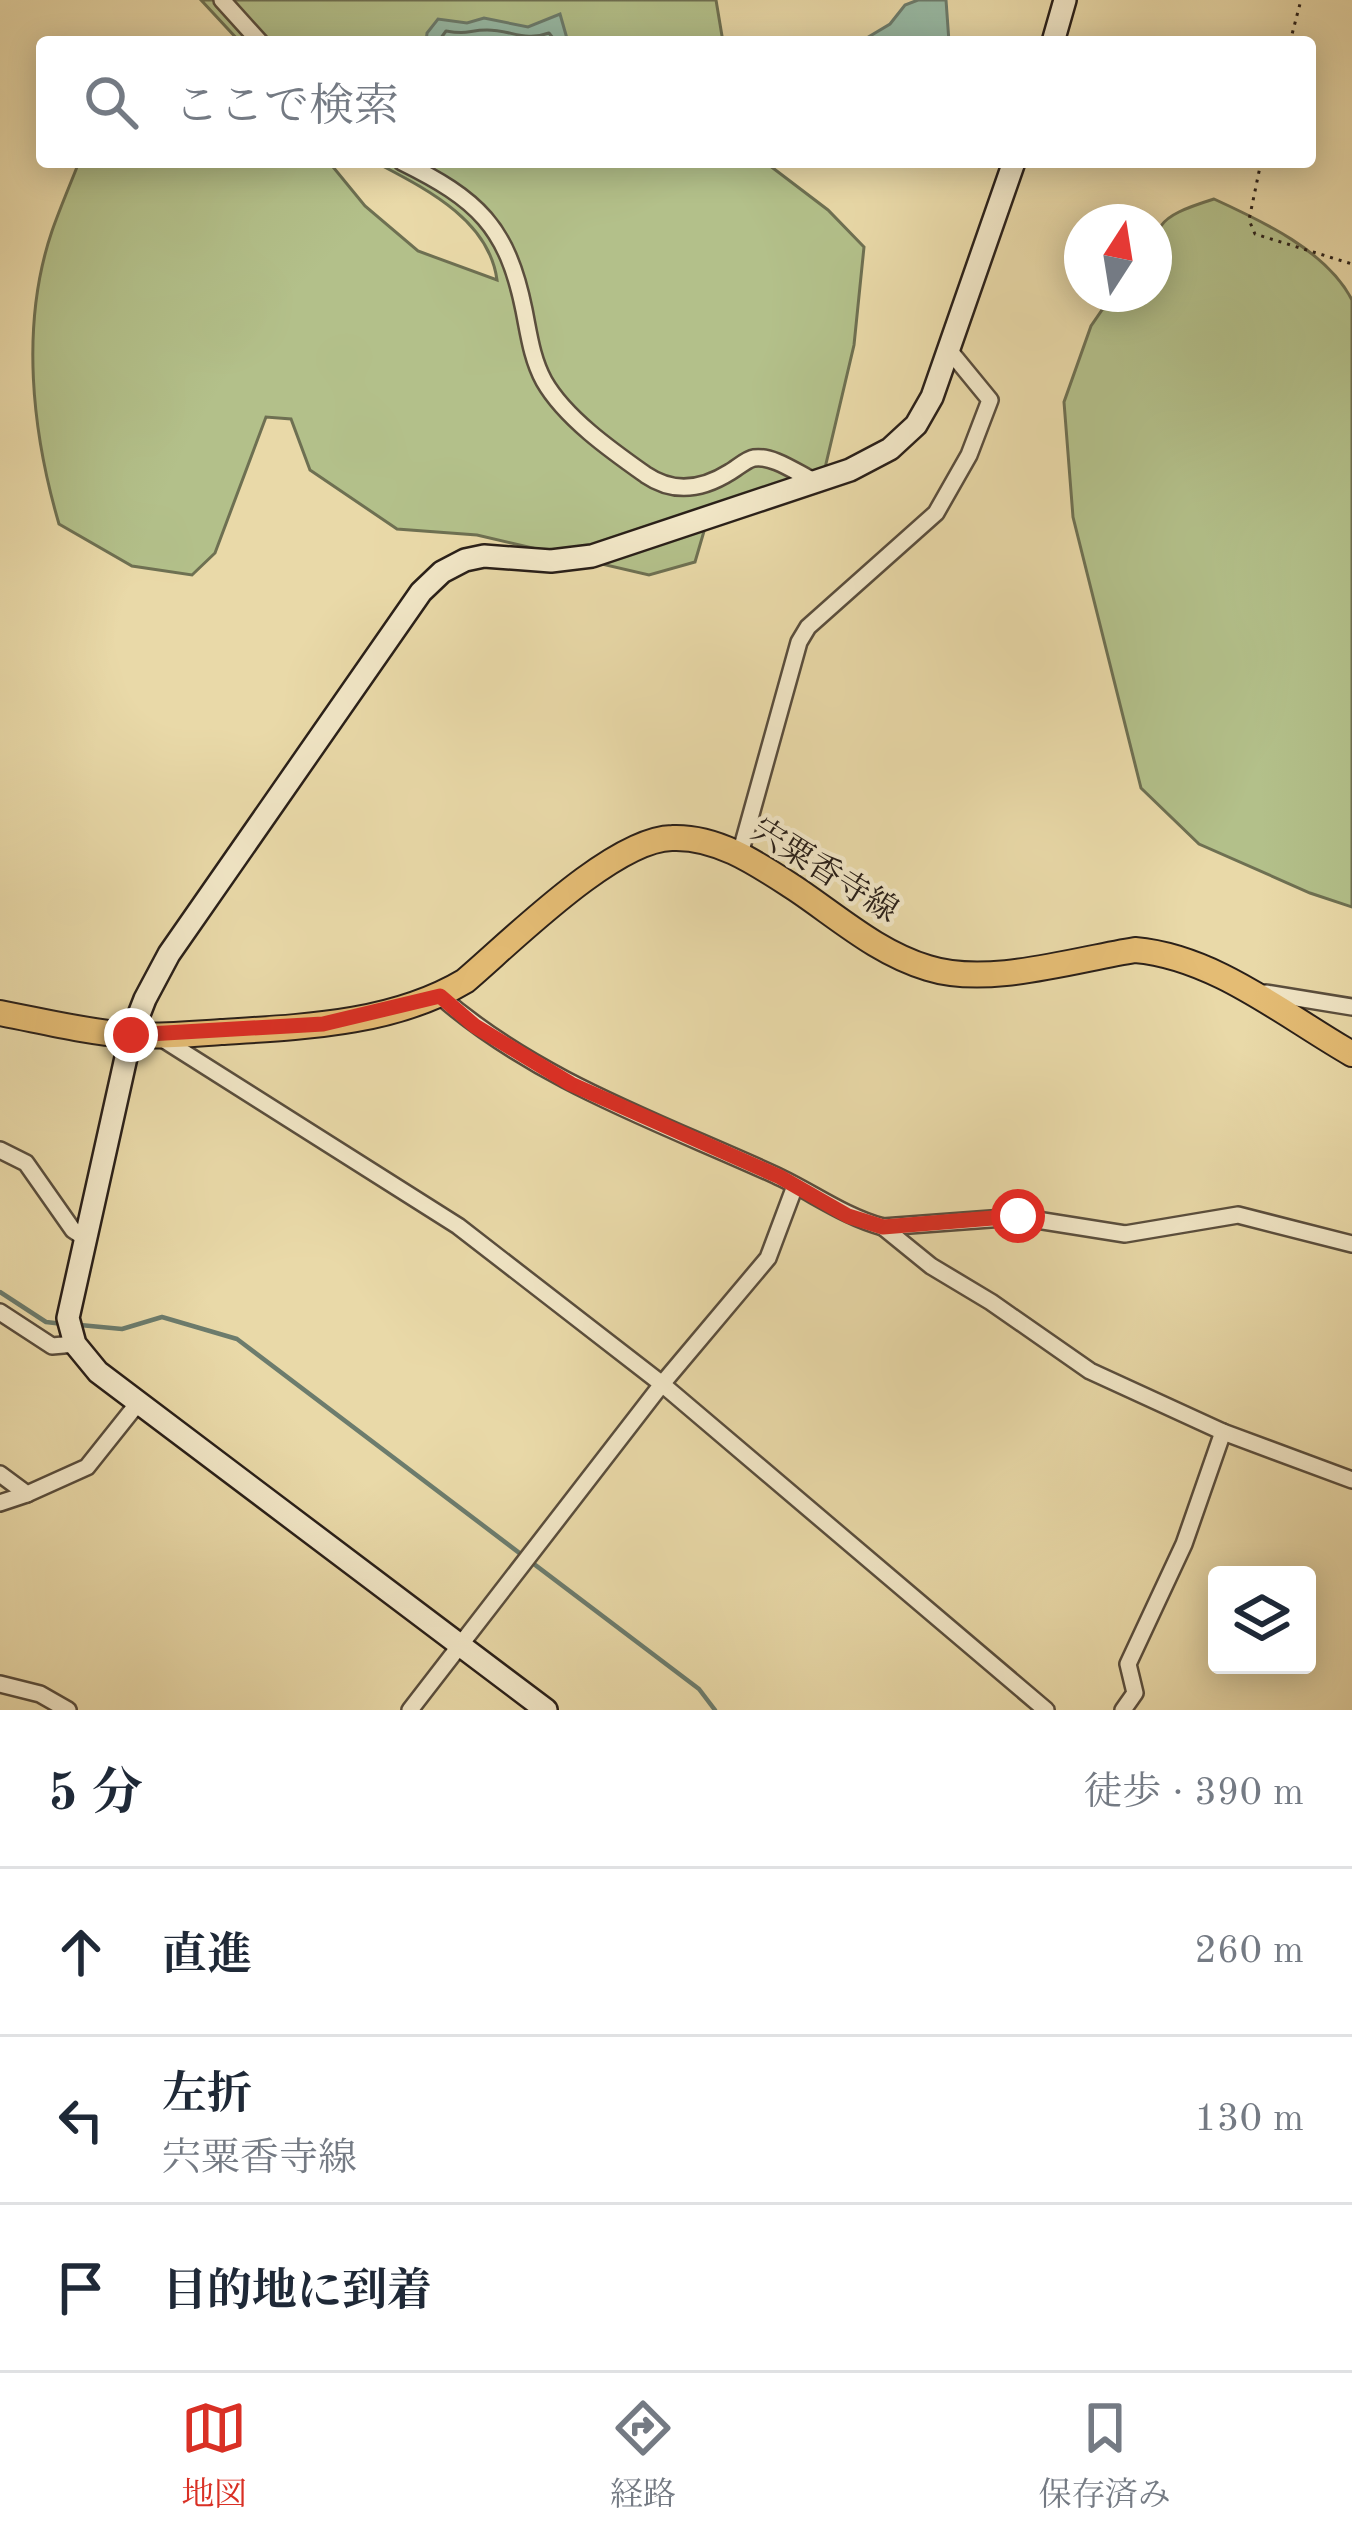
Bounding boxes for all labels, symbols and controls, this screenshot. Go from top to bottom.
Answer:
search box [36,36,1316,168]
icon: search [78,69,144,135]
text: ここで検索 [174,86,399,131]
north arrow [1064,204,1172,312]
street label: 宍粟香寺線 [745,812,904,930]
route end [104,1008,158,1062]
route start [991,1189,1045,1243]
map controls [1208,1566,1316,1674]
button: layers [1208,1566,1316,1674]
text: 5 分 [48,1770,143,1821]
text: 徒歩 · 390 m [1083,1774,1304,1813]
icon: ahead [48,1919,114,1985]
text: 260 m [1194,1932,1304,1971]
text: 直進 [162,1935,252,1980]
text: 左折 [162,2074,252,2119]
icon: left [48,2087,114,2153]
text: 130 m [1194,2100,1304,2139]
text: 宍粟香寺線 [162,2140,357,2179]
icon: arrive [48,2255,114,2321]
text: 目的地に到着 [162,2271,432,2316]
tab: 地図 [181,2395,247,2517]
tab: 経路 [610,2395,676,2517]
tab: 保存済み [1039,2395,1171,2517]

